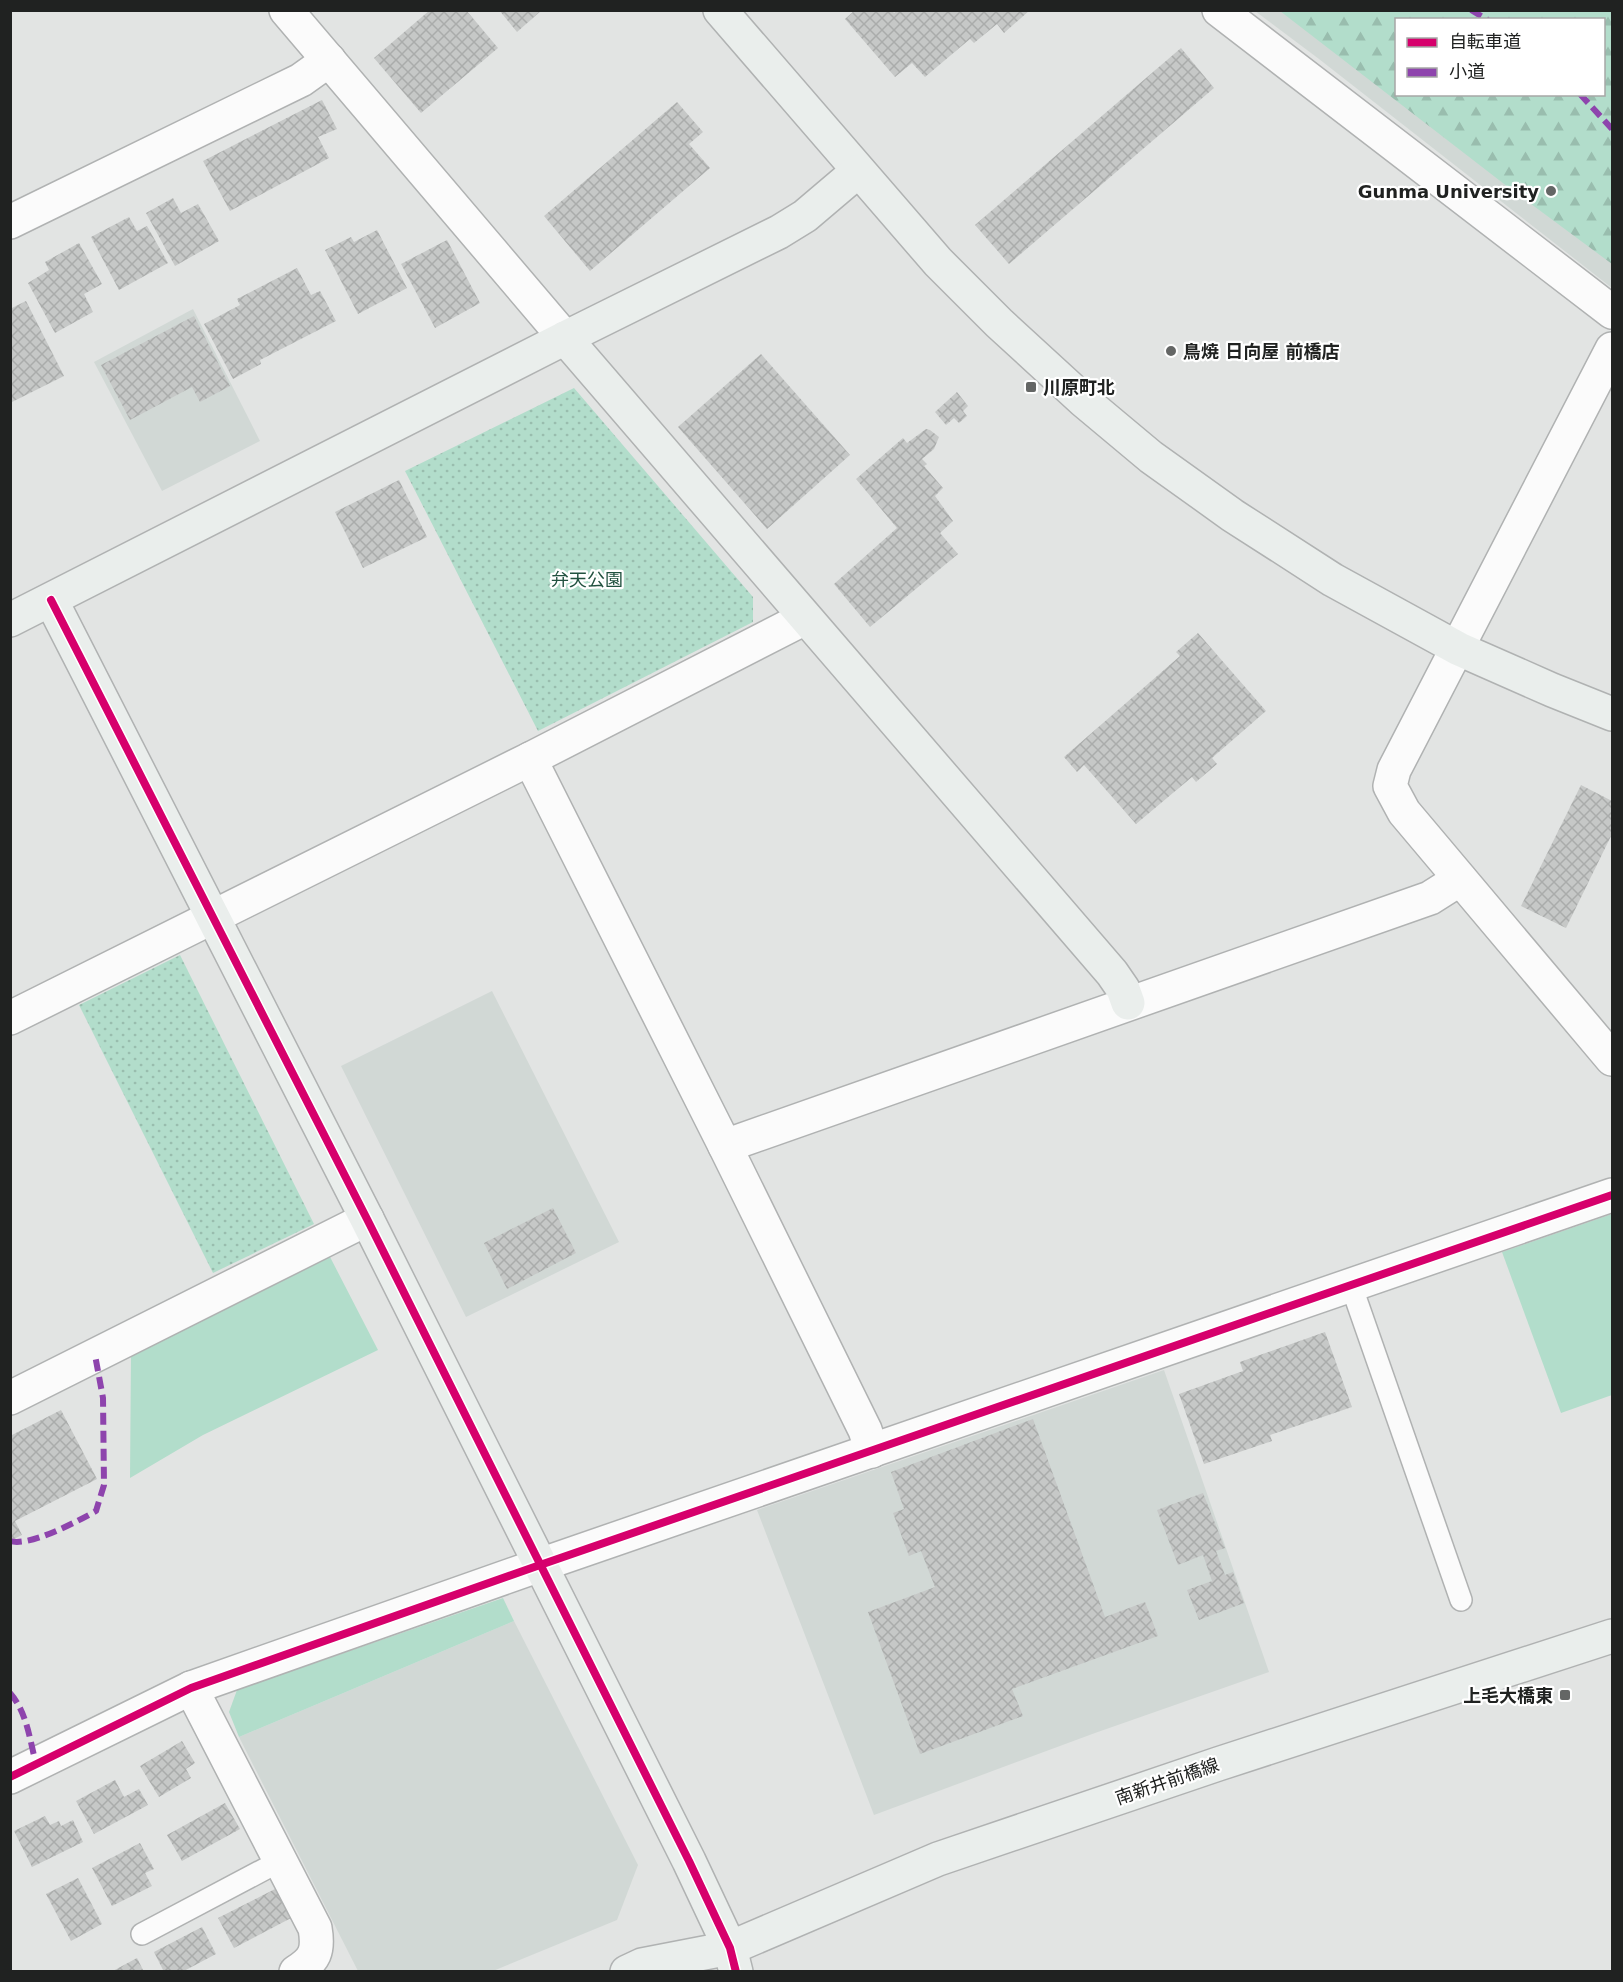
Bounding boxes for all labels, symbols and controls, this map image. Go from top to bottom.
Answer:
legend [1395,18,1605,96]
text: 自転車道 [1449,31,1521,52]
text: 小道 [1449,61,1485,82]
place label: Gunma University [1358,181,1539,202]
marker: Gunma University [1544,184,1558,198]
place label: 鳥焼 日向屋 前橋店 [1183,341,1340,362]
marker: 鳥焼 日向屋 前橋店 [1164,344,1178,358]
place label: 川原町北 [1043,377,1115,398]
marker: 川原町北 [1024,380,1038,394]
park label: 弁天公園 [551,569,623,590]
place label: 上毛大橋東 [1463,1685,1553,1706]
marker: 上毛大橋東 [1558,1688,1572,1702]
street label: 南新井前橋線 [1113,1753,1221,1809]

